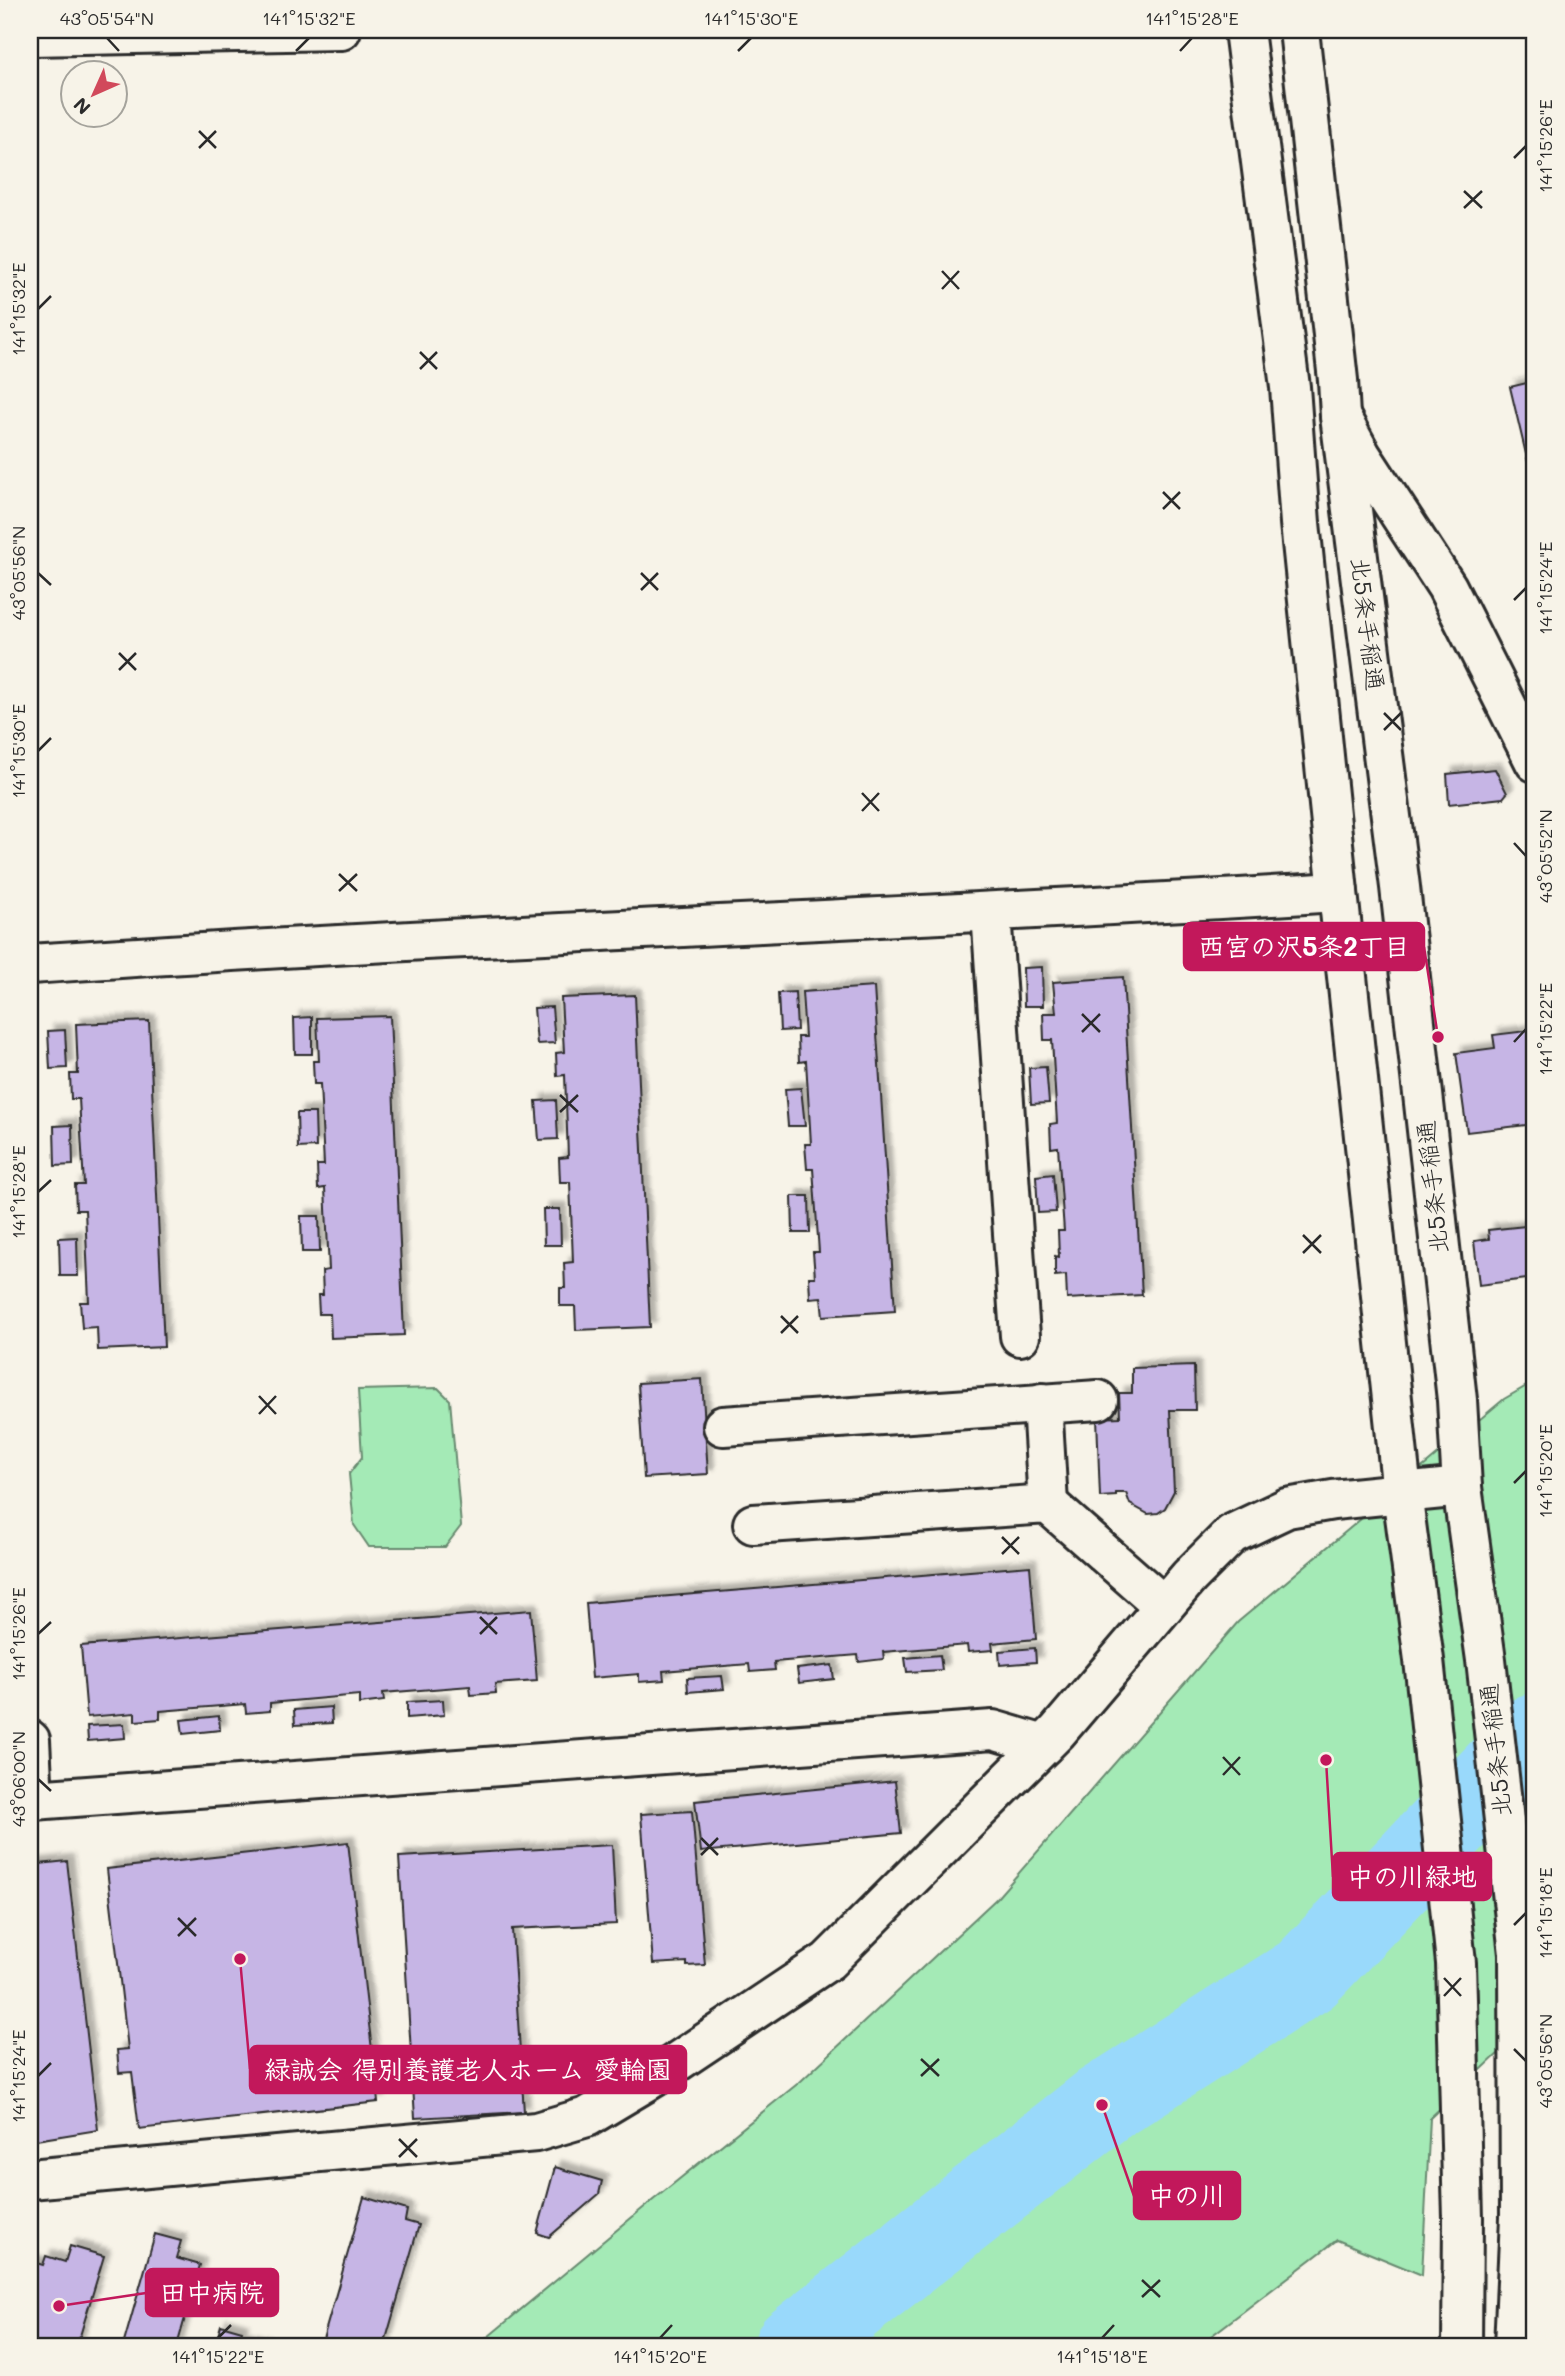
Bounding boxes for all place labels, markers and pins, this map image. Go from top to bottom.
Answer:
callout: 西宮の沢5条2丁目 [1184,923,1424,970]
callout: 中の川緑地 [1333,1853,1491,1900]
callout: 緑誠会 得別養護老人ホーム 愛輪園 [250,2046,686,2093]
callout: 中の川 [1134,2172,1240,2219]
callout: 田中病院 [146,2269,278,2316]

